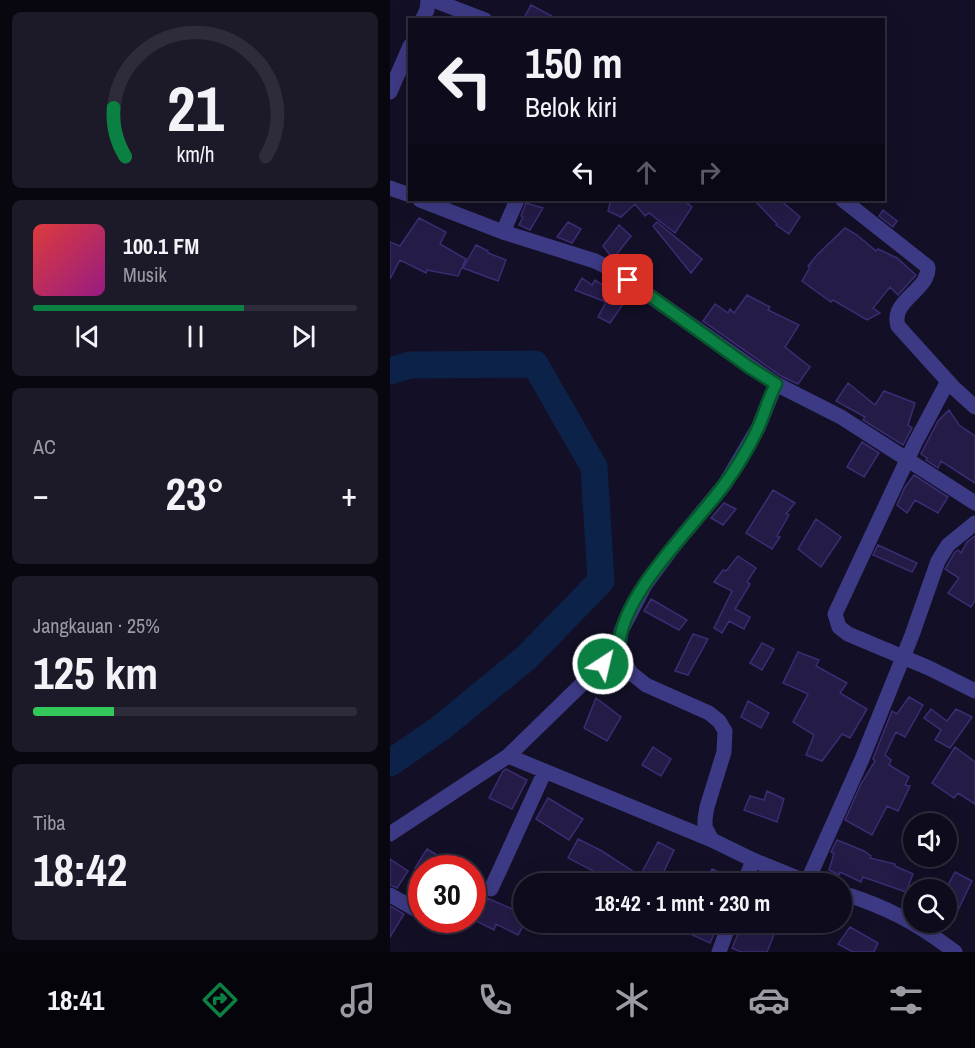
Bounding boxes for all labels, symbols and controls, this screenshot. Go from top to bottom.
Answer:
text: 150 m [525,35,623,91]
icon: left [426,42,504,120]
text: 21 [167,66,224,150]
text: Belok kiri [525,89,617,125]
text: km/h [176,140,214,169]
icon: left [567,156,600,189]
icon: ahead [630,156,663,189]
icon: right [693,156,726,189]
text: 100.1 FM [123,231,199,261]
pin [602,254,653,305]
text: Musik [123,261,167,288]
icon: arrive [611,263,644,296]
icon: previous [71,320,104,353]
icon: pause [179,320,212,353]
icon: next [287,320,320,353]
text: AC [33,433,56,460]
text: 23° [165,463,225,524]
text: − [33,472,49,516]
text: + [341,472,357,516]
text: Jangkauan · 25% [33,612,160,639]
position arrow [571,632,635,696]
text: 125 km [33,642,158,703]
text: Tiba [33,809,65,836]
map controls [903,813,957,933]
button: sound [903,813,957,867]
text: 18:42 [33,839,127,900]
speed limit sign: 30 [408,855,486,933]
button: search [903,879,957,933]
text: 18:42 · 1 mnt · 230 m [595,888,770,918]
icon: directions [199,979,241,1021]
icon: music [337,979,379,1021]
icon: phone [474,979,516,1021]
icon: climate [611,979,653,1021]
icon: car [748,979,790,1021]
icon: filters [885,979,927,1021]
text: 18:41 [48,982,104,1018]

